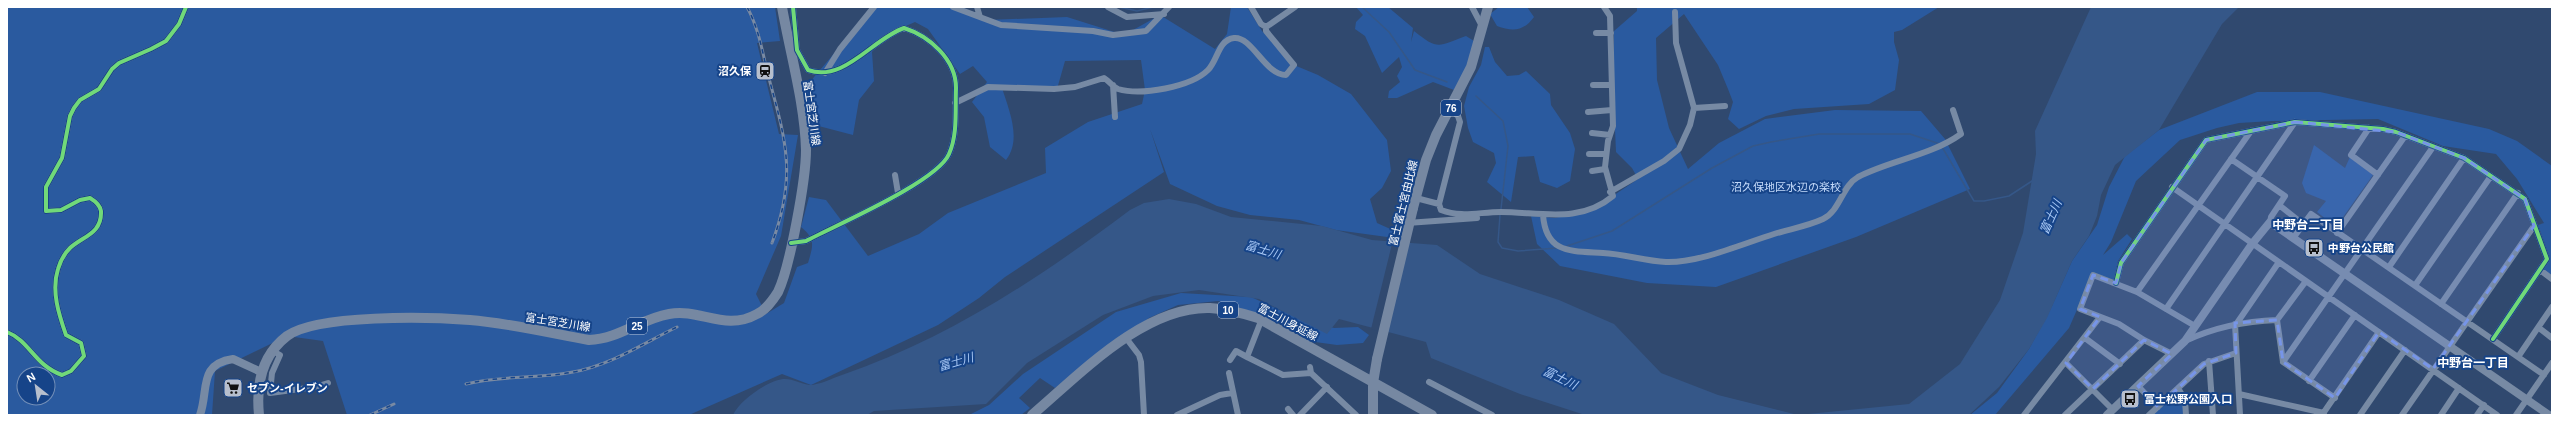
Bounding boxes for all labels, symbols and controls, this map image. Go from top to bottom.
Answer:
station icon: 沼久保 [754,60,776,82]
place label: 沼久保 [718,65,752,77]
street label: 富士宮芝川線 [801,79,823,147]
road number: 76 [1441,100,1461,116]
street label: 富士富士宮由比線 [1387,159,1419,247]
park label: 沼久保地区水辺の楽校 [1731,181,1841,193]
water label: 富士川 [2037,196,2066,236]
district label: 中野台二丁目 [2272,218,2344,232]
bus stop icon: 中野台公民館 [2303,237,2325,259]
water label: 富士川 [1244,238,1284,263]
place label: 中野台公民館 [2328,242,2394,254]
street label: 富士川身延線 [1256,301,1320,343]
road number: 10 [1218,302,1238,318]
street label: 富士宮芝川線 [524,311,592,333]
road number: 25 [627,318,647,334]
water label: 富士川 [937,350,977,374]
district label: 中野台一丁目 [2437,356,2509,370]
water label: 富士川 [1541,364,1581,393]
north arrow [16,366,56,406]
text: N [25,370,37,385]
supermarket icon: セブン-イレブン [222,377,244,399]
place label: セブン-イレブン [247,382,328,394]
bus stop icon: 富士松野公園入口 [2119,388,2141,410]
place label: 富士松野公園入口 [2144,393,2232,405]

